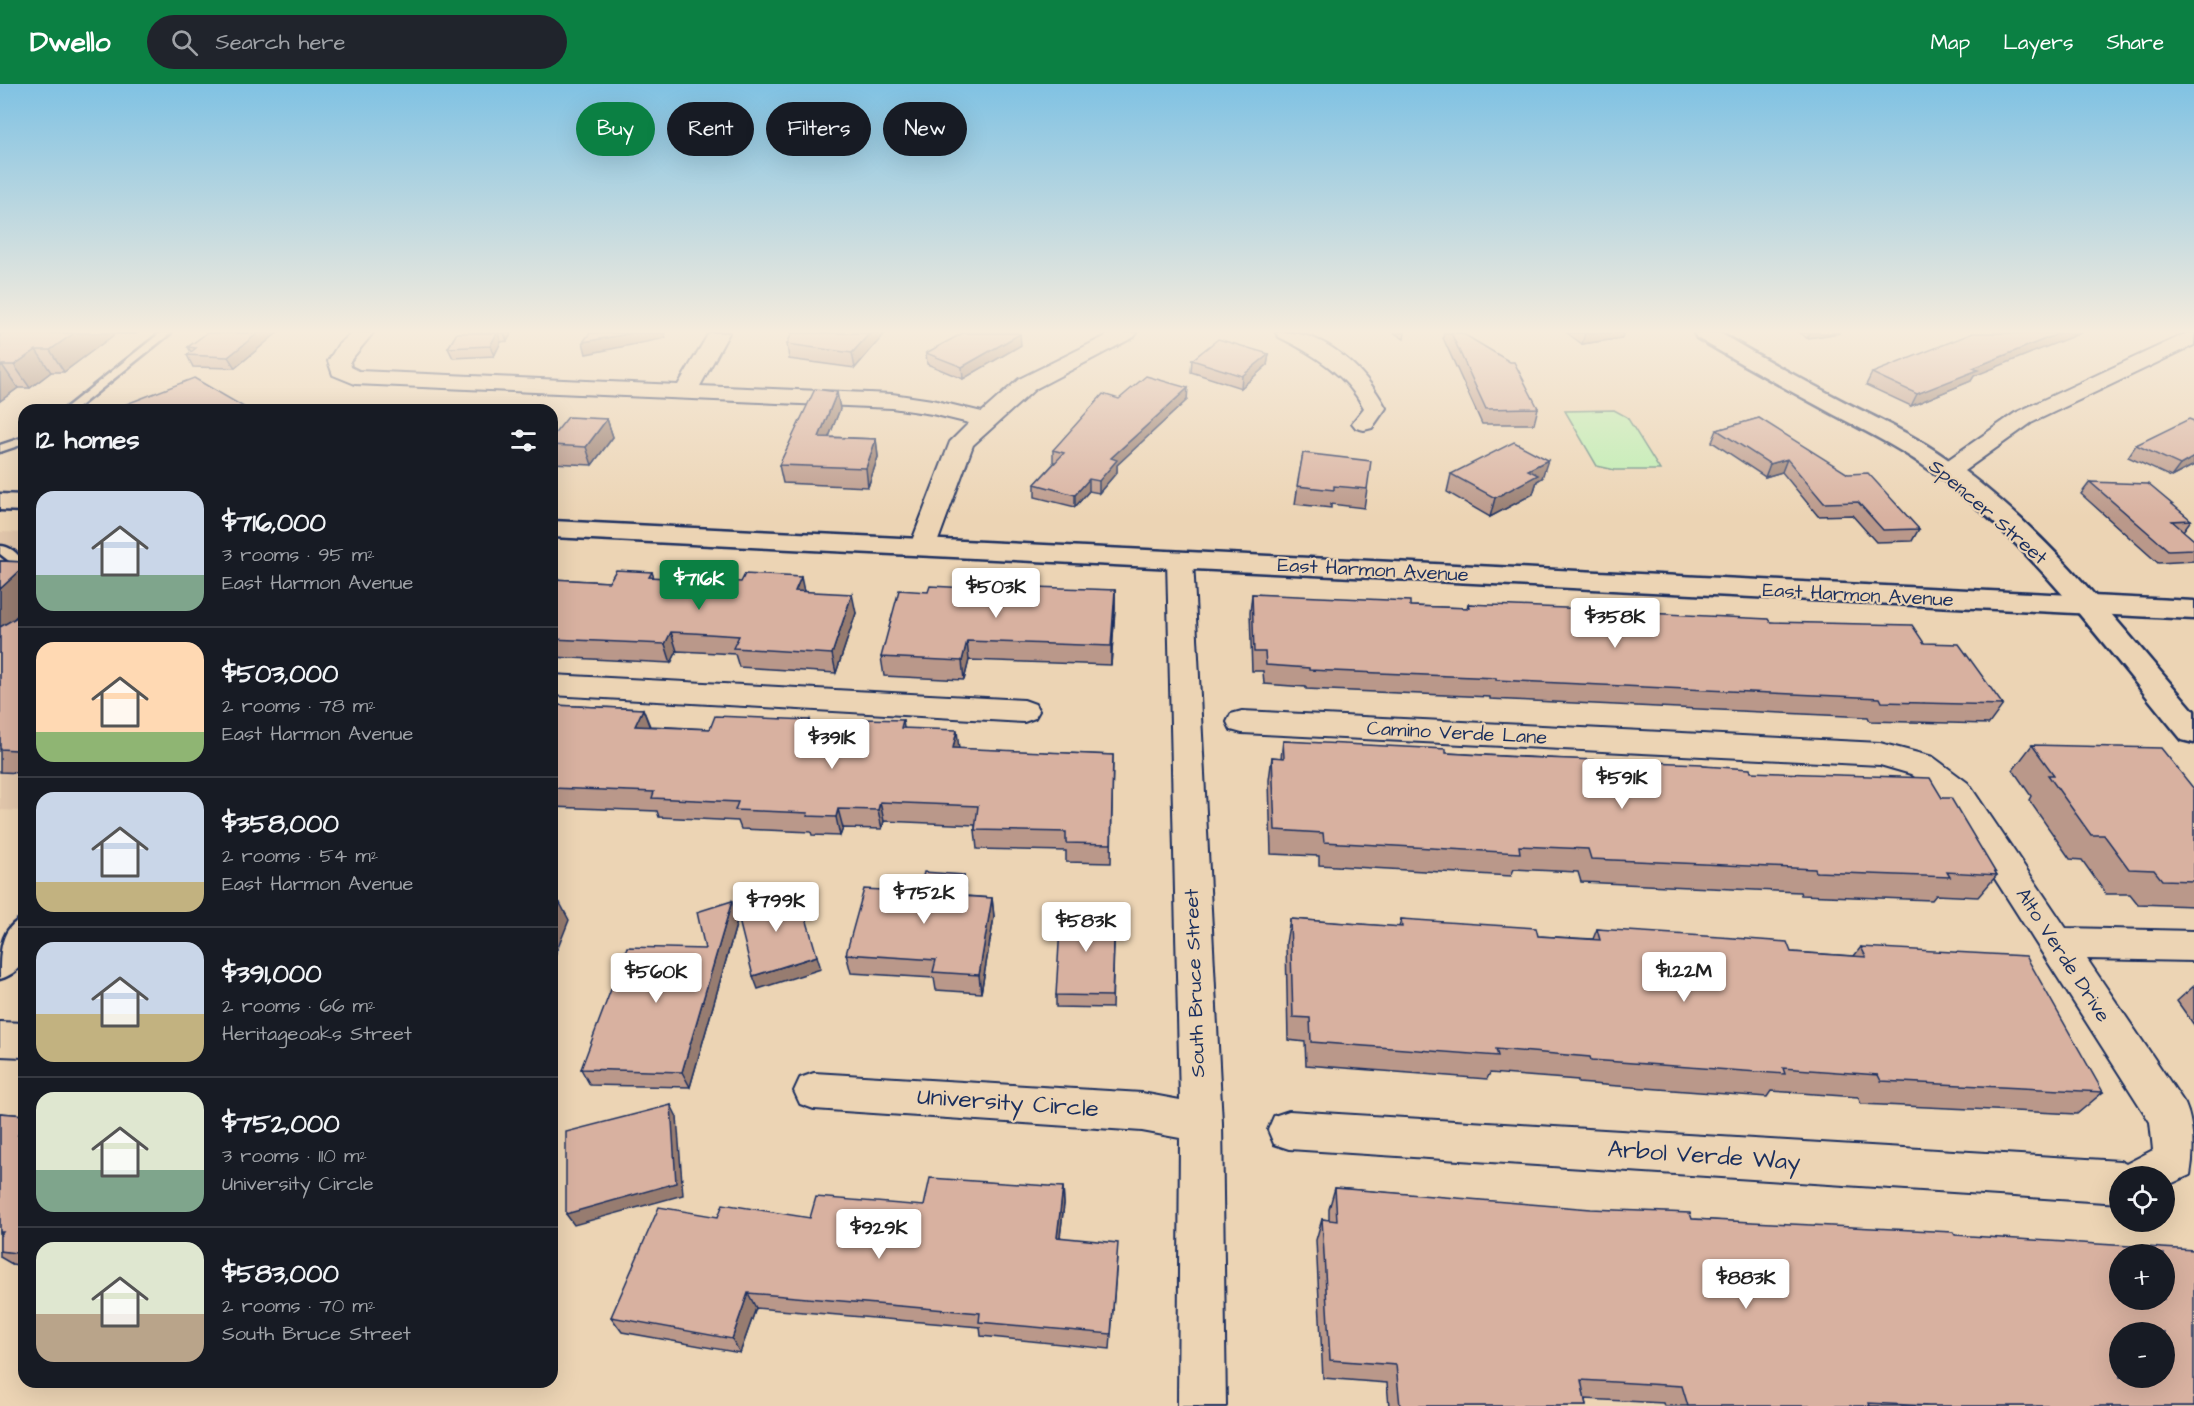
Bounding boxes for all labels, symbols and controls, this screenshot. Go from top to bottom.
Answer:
search box [147,15,567,69]
text: Dwello [30,23,111,62]
icon: search [168,26,201,59]
text: Search here [216,27,345,58]
text: Map [1930,28,1970,57]
text: Layers [2003,28,2073,57]
text: Share [2106,28,2164,57]
chip: Buy [576,102,655,156]
chip: Rent [667,102,754,156]
chip: Filters [766,102,871,156]
chip: New [883,102,967,156]
text: 12 homes [36,422,139,458]
icon: filters [507,424,540,457]
street label: Spencer Street [1923,453,2053,571]
text: $716,000 [222,505,326,541]
icon: home [84,515,156,587]
text: 3 rooms · 95 m² [222,541,375,569]
street label: East Harmon Avenue [1277,551,1469,589]
pin: $716K [657,560,741,611]
text: $716K [674,565,724,593]
pin: $503K [954,568,1038,619]
text: East Harmon Avenue [222,569,413,597]
text: $503K [966,573,1026,601]
street label: East Harmon Avenue [1762,576,1954,614]
pin: $358K [1573,598,1657,649]
text: $358K [1585,603,1645,631]
text: $503,000 [222,656,338,692]
icon: home [84,666,156,738]
text: 2 rooms · 78 m² [222,692,376,720]
street label: Camino Verde Lane [1366,714,1548,752]
pin: $391K [790,719,874,770]
text: East Harmon Avenue [222,720,413,748]
text: $391K [808,724,856,752]
pin: $591K [1580,759,1664,810]
text: $591K [1596,764,1648,792]
text: $358,000 [222,806,339,842]
icon: home [84,816,156,888]
text: 2 rooms · 54 m² [222,842,378,870]
text: East Harmon Avenue [222,870,413,898]
pin: $752K [882,874,966,925]
text: $752K [893,879,955,907]
pin: $799K [734,882,818,933]
street label: Alto Verde Drive [2009,882,2117,1028]
text: $799K [747,887,805,915]
street label: South Bruce Street [1178,888,1212,1078]
pin: $583K [1044,902,1128,953]
text: $583K [1056,907,1116,935]
pin: $1.22M [1635,952,1733,1003]
pin: $560K [614,953,698,1004]
text: $391,000 [222,956,322,992]
text: $1.22M [1656,957,1712,985]
text: $560K [625,958,687,986]
icon: home [84,966,156,1038]
text: 2 rooms · 66 m² [222,992,376,1020]
text: Heritageoaks Street [222,1020,412,1048]
street label: University Circle [916,1080,1100,1127]
text: $752,000 [222,1106,340,1142]
icon: home [84,1116,156,1188]
street label: Arbol Verde Way [1606,1132,1802,1181]
text: 3 rooms · 110 m² [222,1142,367,1170]
map controls [2109,1166,2175,1388]
button: locate [2109,1166,2175,1232]
text: University Circle [222,1170,373,1198]
pin: $929K [837,1209,921,1260]
text: $929K [850,1214,908,1242]
button: + [2109,1244,2175,1310]
text: $583,000 [222,1256,339,1292]
pin: $883K [1704,1259,1788,1310]
text: $883K [1716,1264,1776,1292]
icon: home [84,1266,156,1338]
text: 2 rooms · 70 m² [222,1292,375,1320]
text: South Bruce Street [222,1320,411,1348]
button: − [2109,1322,2175,1388]

